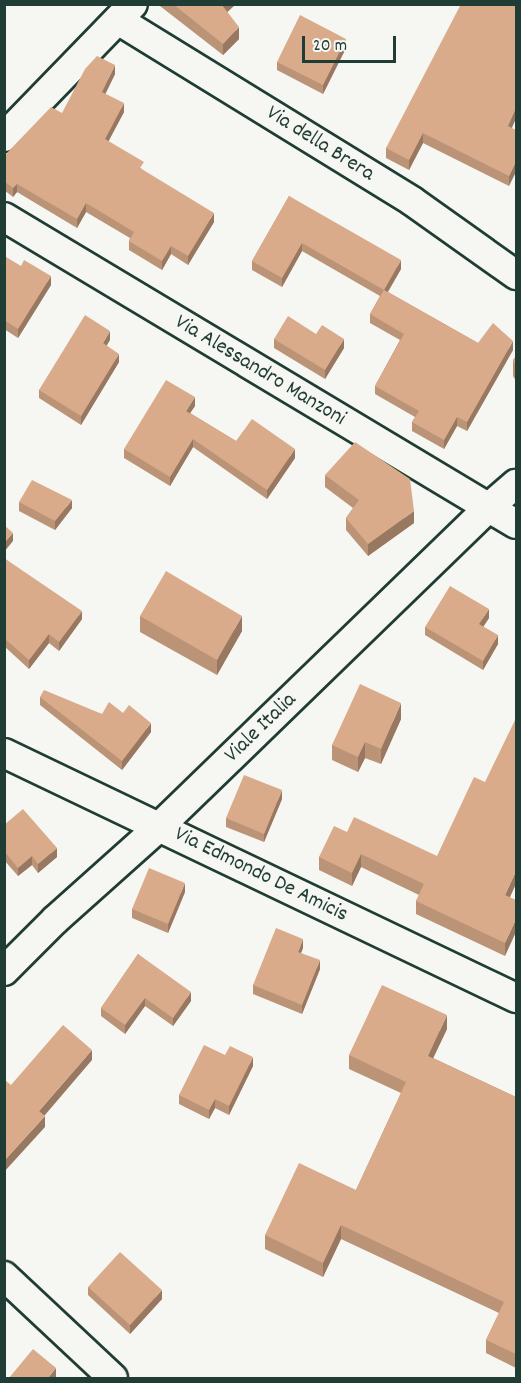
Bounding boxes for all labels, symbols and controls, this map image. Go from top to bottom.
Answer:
scale bar [305,24,400,62]
text: 20 m [313,34,347,59]
street label: Via della Brera [261,100,379,188]
street label: Via Alessandro Manzoni [170,309,350,433]
street label: Viale Italia [220,687,302,769]
street label: Via Edmondo De Amicis [170,822,352,928]

